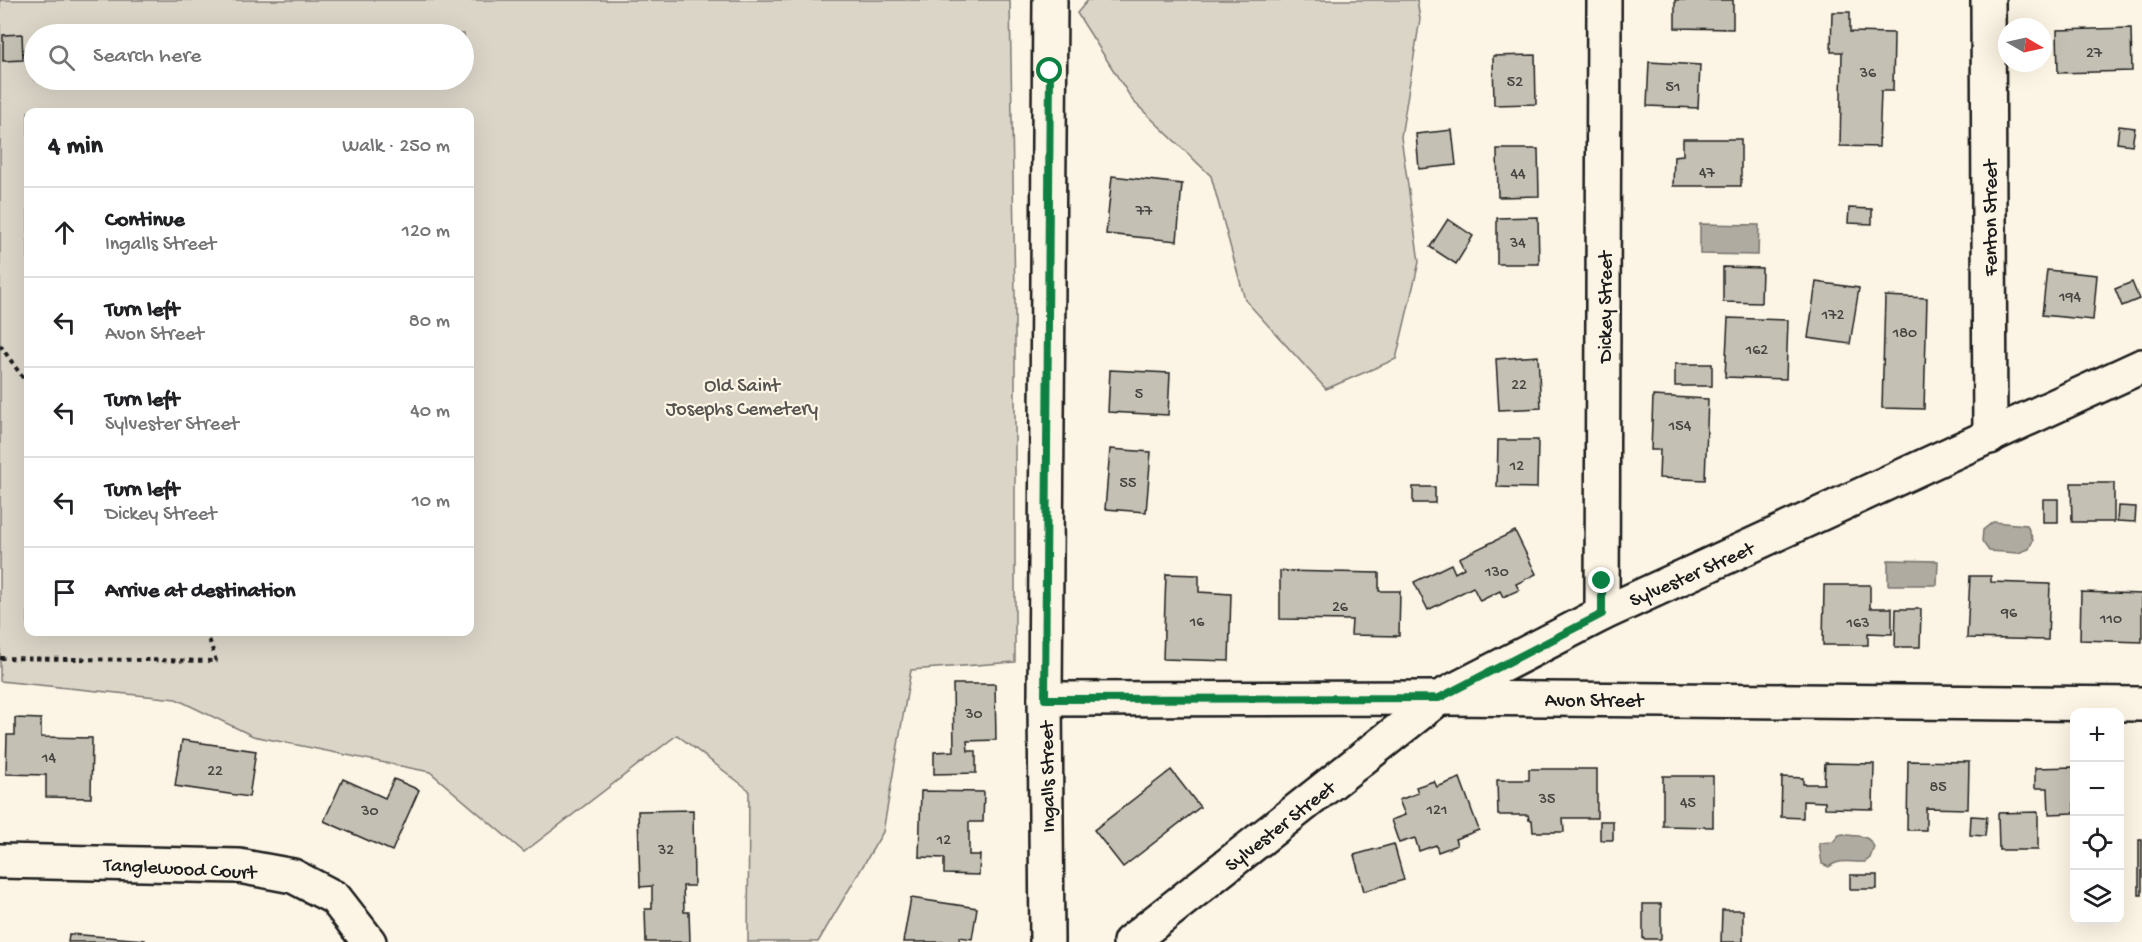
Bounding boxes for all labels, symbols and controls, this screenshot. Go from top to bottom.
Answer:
north arrow [1998,18,2052,72]
search box [24,24,474,90]
icon: search [45,41,78,74]
text: Search here [93,44,201,70]
house number: 27 [2086,45,2103,64]
route start [1036,57,1062,83]
house number: 36 [1859,65,1877,84]
house number: 52 [1507,74,1523,93]
house number: 51 [1666,79,1680,98]
text: 4 min [48,132,103,163]
text: Walk · 250 m [342,136,450,159]
street label: Fenton Street [1981,158,2004,277]
house number: 47 [1699,165,1716,184]
house number: 44 [1510,166,1526,185]
house number: 77 [1135,203,1153,222]
text: Continue [105,208,185,234]
icon: ahead [48,216,81,249]
text: 120 m [402,221,450,244]
text: Ingalls Street [105,234,216,257]
house number: 34 [1509,235,1526,254]
street label: Dickey Street [1596,250,1619,365]
house number: 194 [2058,289,2081,308]
text: Turn left [105,298,179,324]
icon: left [48,306,81,339]
house number: 172 [1821,307,1844,326]
text: 80 m [409,311,450,334]
text: Avon Street [105,324,204,347]
house number: 180 [1892,325,1917,344]
house number: 162 [1745,342,1768,361]
park label: Old Saint Josephs Cemetery [666,376,818,422]
house number: 22 [1511,377,1527,396]
house number: 5 [1135,386,1143,405]
text: Turn left [105,388,179,414]
icon: left [48,396,81,429]
text: 40 m [410,401,450,424]
text: Sylvester Street [105,414,239,437]
house number: 154 [1668,418,1692,437]
house number: 12 [1509,458,1524,477]
house number: 55 [1120,475,1136,494]
text: Turn left [105,478,179,504]
icon: left [48,486,81,519]
text: 10 m [412,491,450,514]
text: Dickey Street [105,504,216,527]
street label: Sylvester Street [1627,538,1760,614]
house number: 130 [1484,564,1509,583]
route end [1588,567,1614,593]
icon: arrive [48,576,81,609]
text: Arrive at destination [105,579,295,605]
house number: 26 [1332,599,1349,618]
house number: 96 [2000,605,2018,624]
house number: 110 [2099,611,2122,630]
house number: 16 [1189,614,1205,633]
house number: 163 [1846,615,1869,634]
street label: Avon Street [1545,691,1645,714]
house number: 30 [964,706,983,725]
map controls [2070,708,2124,924]
button: + [2070,708,2124,762]
street label: Ingalls Street [1037,719,1062,833]
house number: 14 [41,750,56,769]
button: − [2070,762,2124,816]
house number: 22 [207,763,223,782]
street label: Sylvester Street [1221,776,1342,878]
house number: 85 [1929,779,1947,798]
house number: 35 [1538,791,1555,810]
house number: 45 [1680,795,1696,814]
house number: 121 [1426,802,1447,821]
house number: 30 [360,803,379,822]
button: locate [2070,816,2124,870]
house number: 12 [936,832,951,851]
house number: 32 [657,842,674,861]
street label: Tanglewood Court [102,855,259,886]
button: layers [2070,870,2124,924]

